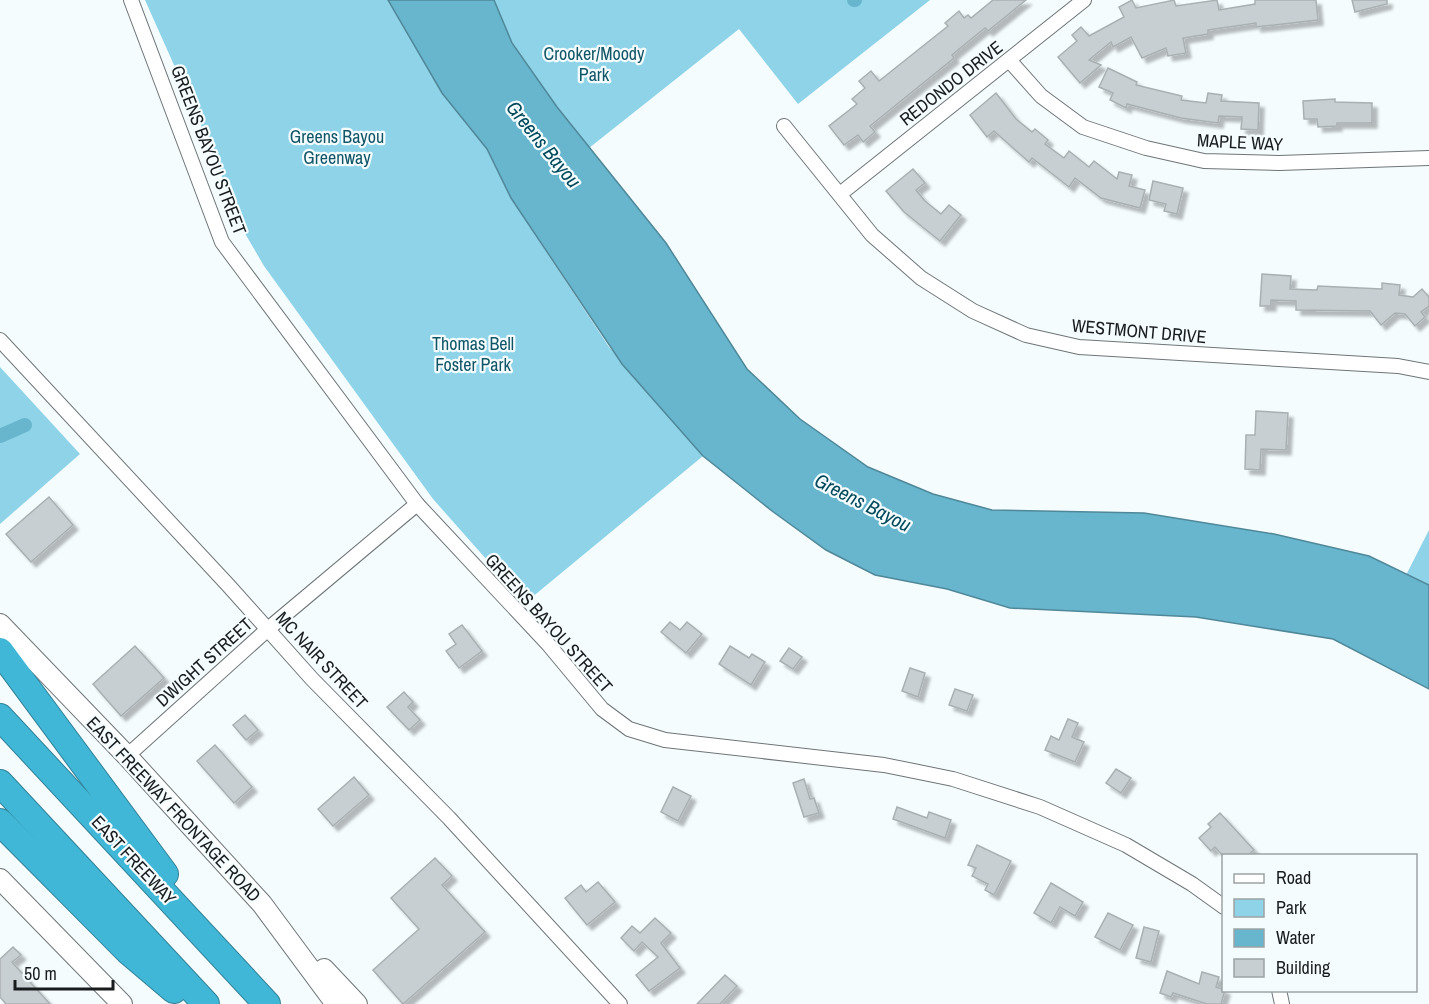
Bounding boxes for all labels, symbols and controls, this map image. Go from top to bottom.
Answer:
street label: REDONDO DRIVE [894,35,1008,131]
park label: Crooker/Moody Park [544,41,645,87]
street label: GREENS BAYOU STREET [165,62,253,238]
water label: Greens Bayou [501,95,587,193]
park label: Greens Bayou Greenway [290,124,384,170]
street label: MAPLE WAY [1196,127,1284,157]
street label: WESTMONT DRIVE [1071,313,1207,349]
park label: Thomas Bell Foster Park [432,331,514,377]
water label: Greens Bayou [810,466,916,538]
street label: GREENS BAYOU STREET [480,548,618,698]
street label: MC NAIR STREET [270,606,374,714]
street label: DWIGHT STREET [150,612,258,712]
street label: EAST FREEWAY FRONTAGE ROAD [82,712,266,906]
street label: EAST FREEWAY [87,811,181,909]
legend [1222,854,1417,992]
text: Road [1276,865,1311,890]
text: Park [1276,895,1307,920]
text: Water [1276,925,1315,950]
scale bar [15,953,112,991]
text: Building [1276,955,1331,980]
text: 50 m [24,961,57,986]

